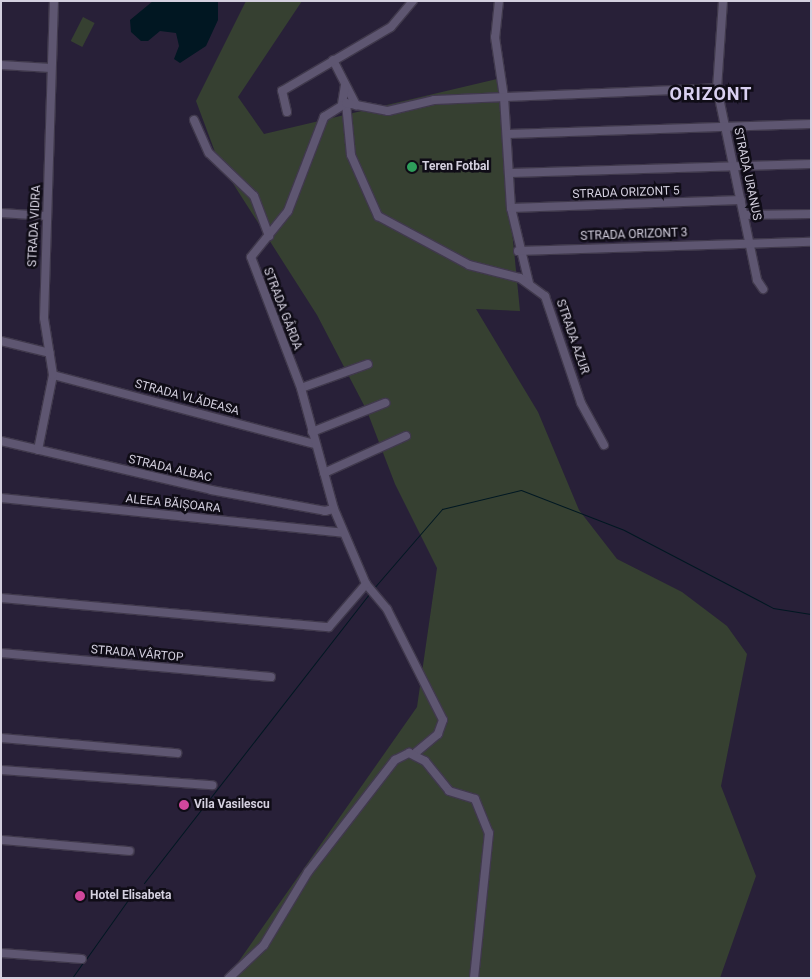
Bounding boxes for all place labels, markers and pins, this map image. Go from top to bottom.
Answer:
place label: Teren Fotbal [422,160,489,174]
marker: Teren Fotbal [406,161,418,173]
place label: Vila Vasilescu [194,798,270,812]
marker: Vila Vasilescu [178,799,190,811]
place label: Hotel Elisabeta [90,889,171,903]
marker: Hotel Elisabeta [74,890,86,902]

